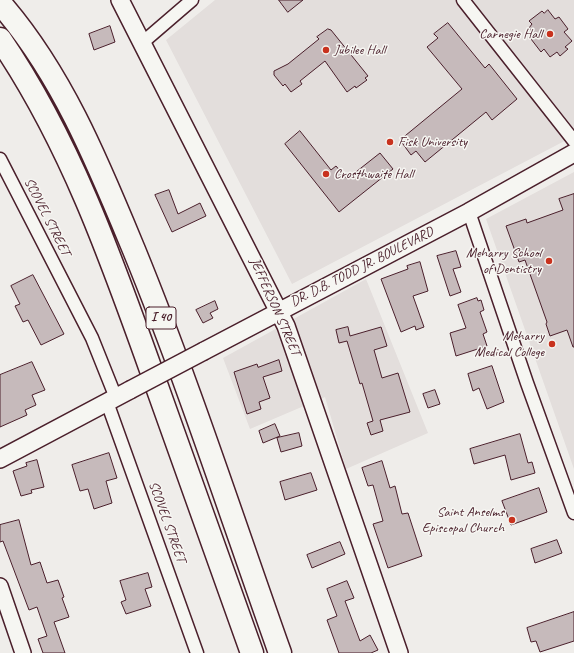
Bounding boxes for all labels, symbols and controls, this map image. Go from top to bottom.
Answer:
place label: Carnegie Hall [479,26,542,42]
marker: Carnegie Hall [545,29,555,39]
place label: Jubilee Hall [334,42,385,58]
marker: Jubilee Hall [321,45,331,55]
place label: Fisk University [398,134,467,150]
marker: Fisk University [385,137,395,147]
place label: Crosthwaite Hall [334,166,413,182]
marker: Crosthwaite Hall [321,169,331,179]
street label: SCOVEL STREET [20,175,74,259]
street label: DR. D.B. TODD JR. BOULEVARD [288,224,436,310]
place label: Meharry School of Dentistry [466,245,541,278]
street label: JEFFERSON STREET [246,255,304,359]
marker: Meharry School of Dentistry [544,256,554,266]
road number: I 40 [146,307,176,329]
place label: Meharry Medical College [474,328,544,360]
marker: Meharry Medical College [547,339,557,349]
street label: SCOVEL STREET [145,479,189,565]
place label: Saint Anselms Episcopal Church [422,504,504,536]
marker: Saint Anselms Episcopal Church [507,515,517,525]

